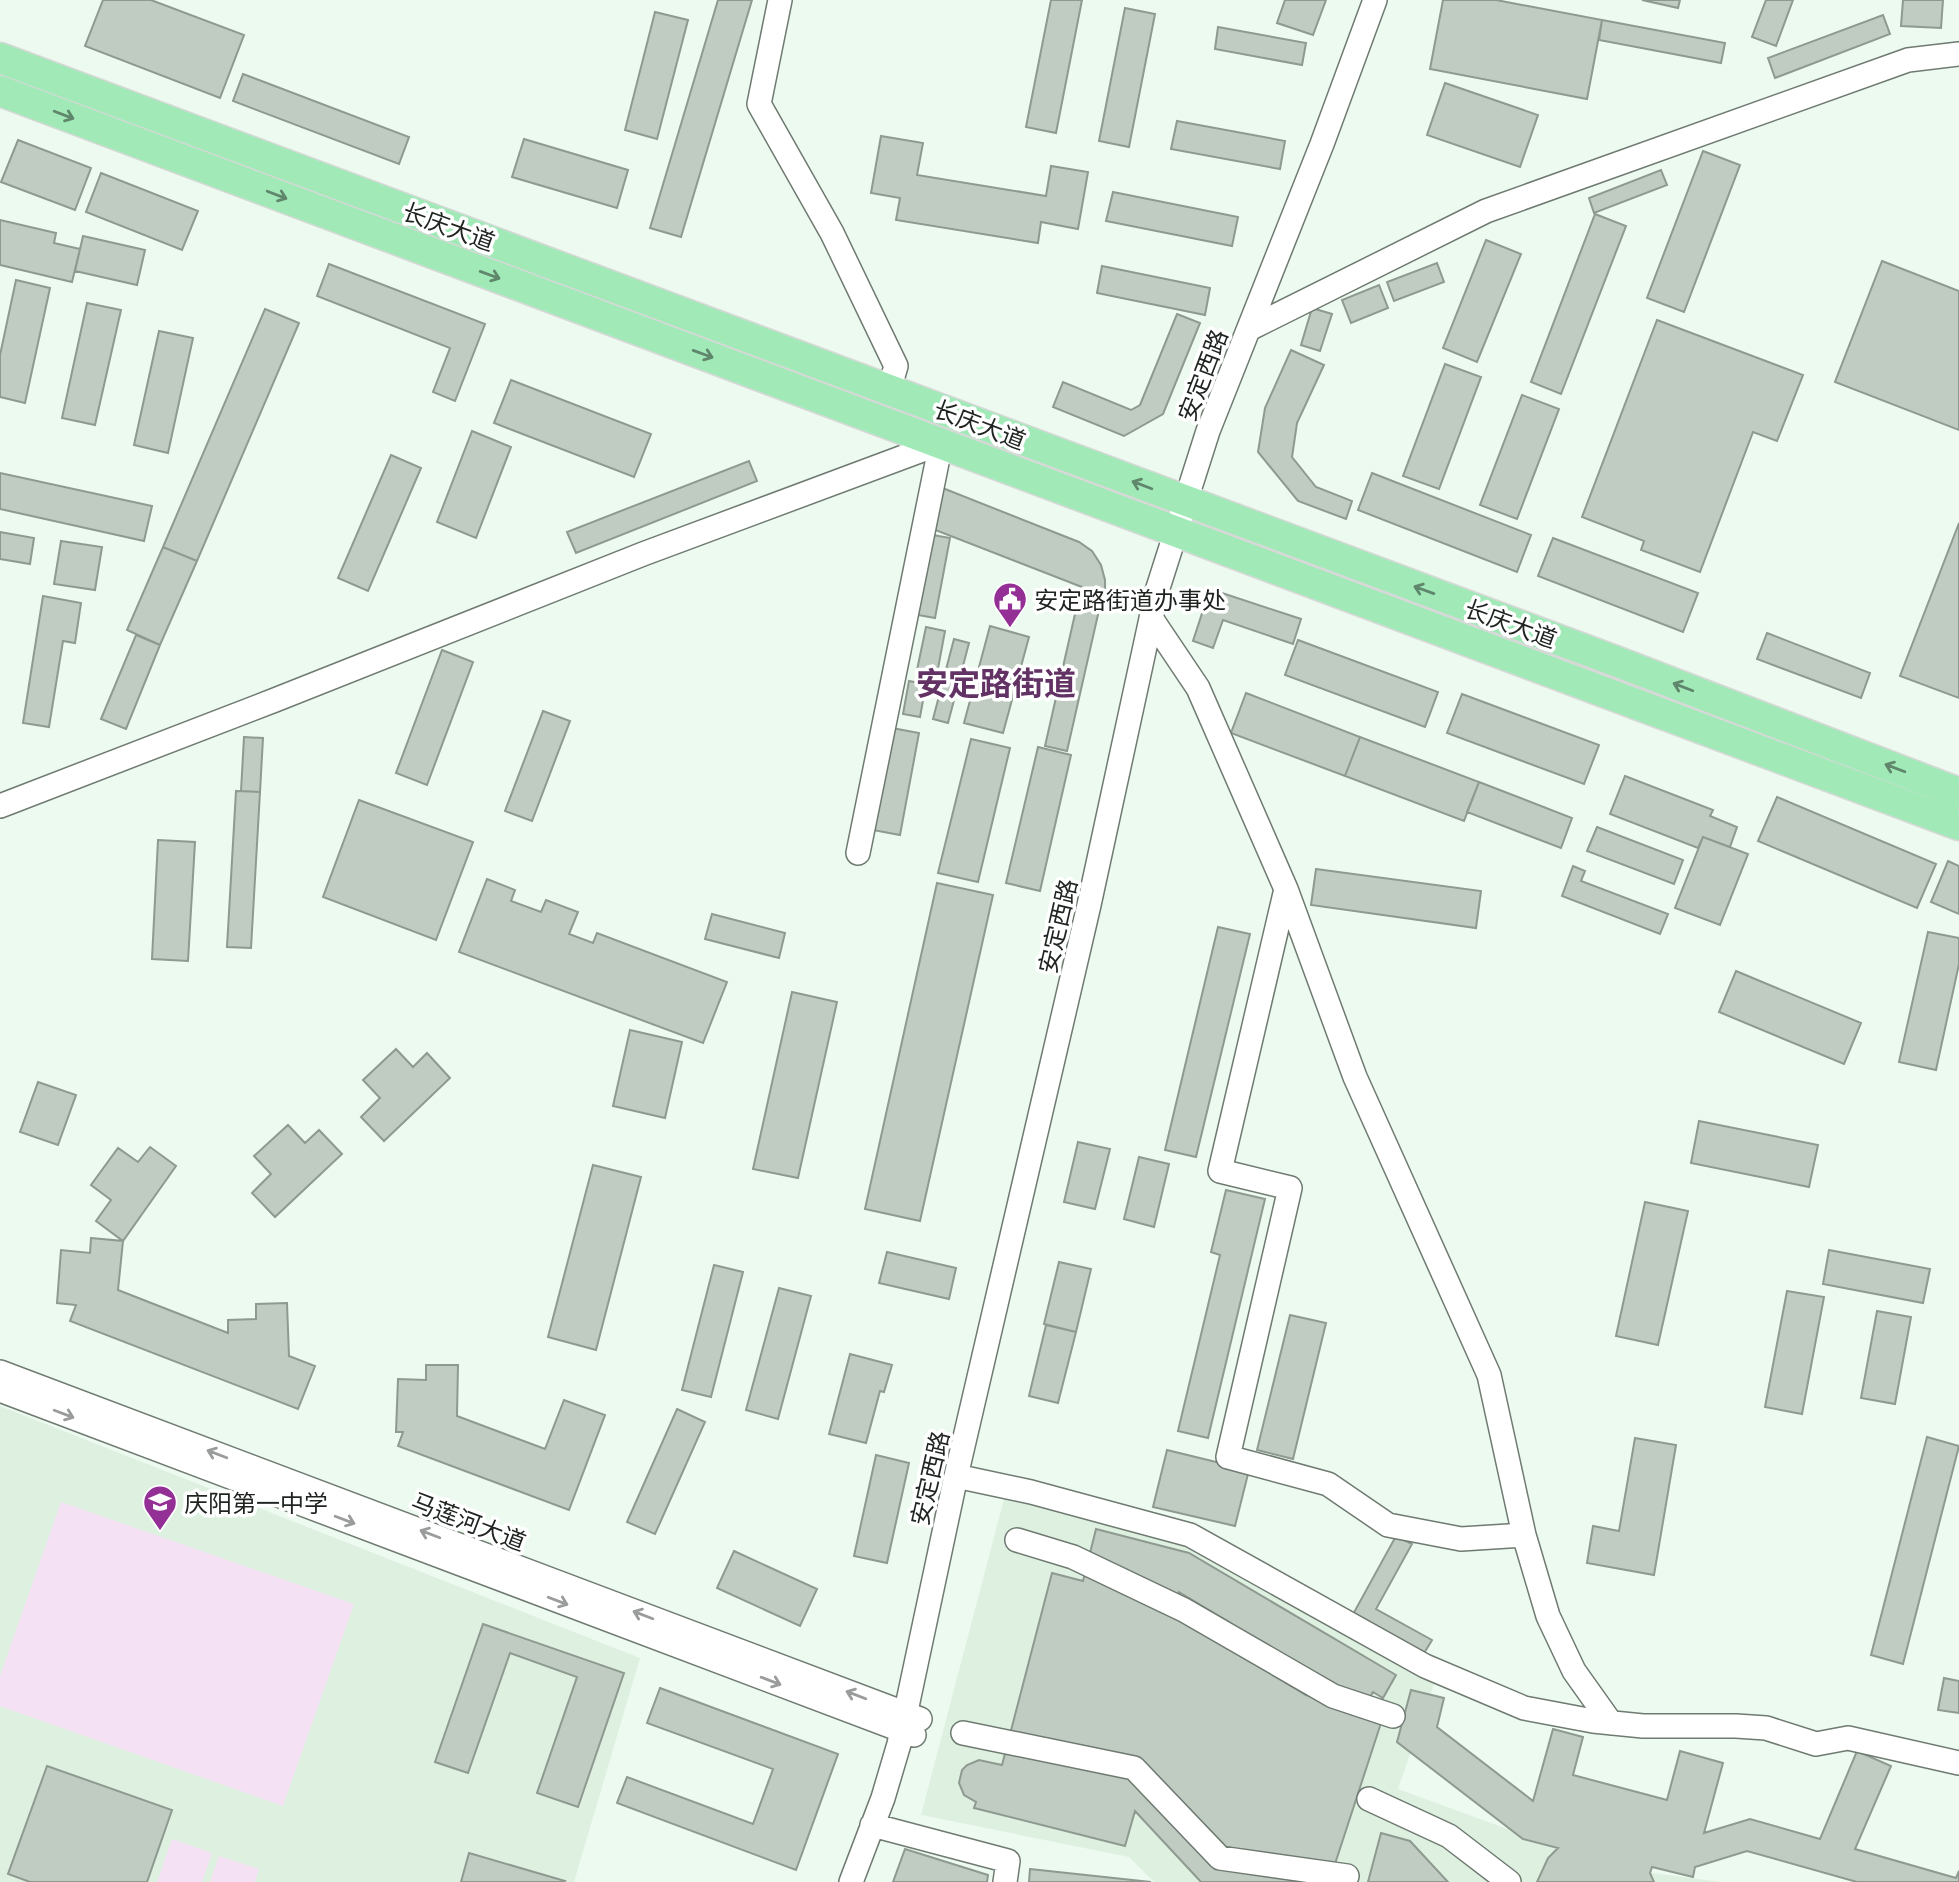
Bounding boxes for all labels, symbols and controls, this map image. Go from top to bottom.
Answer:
one-way arrow [52,110,74,122]
one-way arrow [265,190,287,202]
street label: 长庆大道 [398,194,500,258]
one-way arrow [479,269,501,282]
street label: 安定西路 [1169,324,1235,426]
one-way arrow [692,349,714,361]
street label: 长庆大道 [929,391,1031,457]
one-way arrow [1131,478,1153,491]
public building icon: 安定路街道办事处 [991,580,1029,629]
place label: 安定路街道办事处 [1034,583,1226,616]
one-way arrow [1413,583,1435,596]
street label: 长庆大道 [1460,591,1562,655]
district label: 安定路街道 [916,661,1076,704]
one-way arrow [1672,680,1694,692]
one-way arrow [1885,761,1907,774]
street label: 安定西路 [1030,876,1084,976]
one-way arrow [52,1409,74,1421]
street label: 安定西路 [902,1428,956,1528]
one-way arrow [207,1446,229,1459]
school or university icon: 庆阳第一中学 [141,1483,179,1532]
street label: 马莲河大道 [407,1484,531,1558]
place label: 庆阳第一中学 [184,1486,328,1519]
one-way arrow [334,1515,356,1528]
one-way arrow [420,1527,441,1540]
one-way arrow [547,1595,569,1608]
one-way arrow [632,1607,654,1620]
one-way arrow [760,1676,782,1688]
one-way arrow [845,1688,867,1700]

